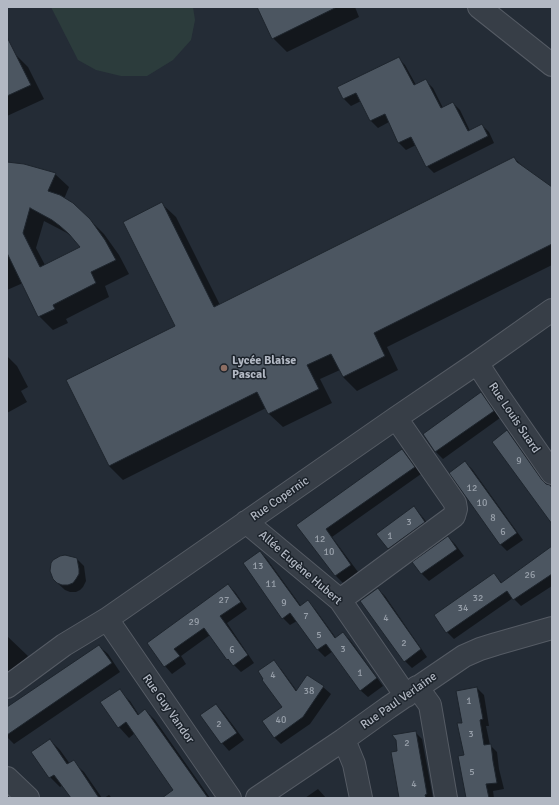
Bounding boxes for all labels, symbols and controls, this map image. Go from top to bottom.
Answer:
place label: Lycée Blaise Pascal [232,354,296,382]
marker: Lycée Blaise Pascal [219,363,229,373]
street label: Rue Louis Suard [485,380,543,456]
house number: 9 [516,455,522,467]
street label: Rue Copernic [248,474,312,524]
house number: 12 [467,482,477,494]
house number: 10 [477,497,487,509]
house number: 8 [490,512,496,524]
house number: 3 [406,516,412,528]
house number: 6 [500,526,506,538]
street label: Allée Eugène Hubert [256,528,344,608]
house number: 1 [387,530,393,542]
house number: 12 [315,533,325,545]
house number: 10 [324,546,334,558]
house number: 13 [253,560,263,572]
house number: 26 [525,569,535,581]
house number: 11 [266,578,276,590]
house number: 32 [473,592,483,604]
house number: 27 [219,594,229,606]
house number: 9 [281,597,287,609]
house number: 34 [458,602,468,614]
house number: 7 [303,610,309,622]
house number: 4 [383,612,389,624]
house number: 29 [189,616,199,628]
house number: 5 [316,629,322,641]
house number: 2 [401,637,407,649]
house number: 3 [340,643,346,655]
house number: 6 [229,644,235,656]
house number: 1 [357,667,363,679]
house number: 4 [270,669,276,681]
street label: Rue Paul Verlaine [358,669,440,733]
street label: Rue Guy Vandor [139,672,197,746]
house number: 38 [304,685,314,697]
house number: 1 [466,695,472,707]
house number: 40 [276,714,286,726]
house number: 2 [216,718,222,730]
house number: 3 [468,728,474,740]
house number: 2 [404,737,410,749]
house number: 5 [469,766,475,778]
house number: 4 [411,778,417,790]

